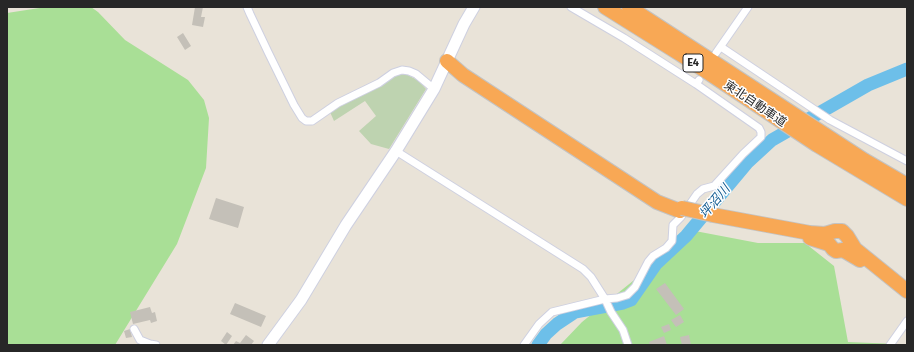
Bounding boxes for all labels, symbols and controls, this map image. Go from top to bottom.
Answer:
road number: E4 [683,54,703,72]
street label: 東北自動車道 [721,78,789,130]
water label: 坪沼川 [696,182,734,222]

